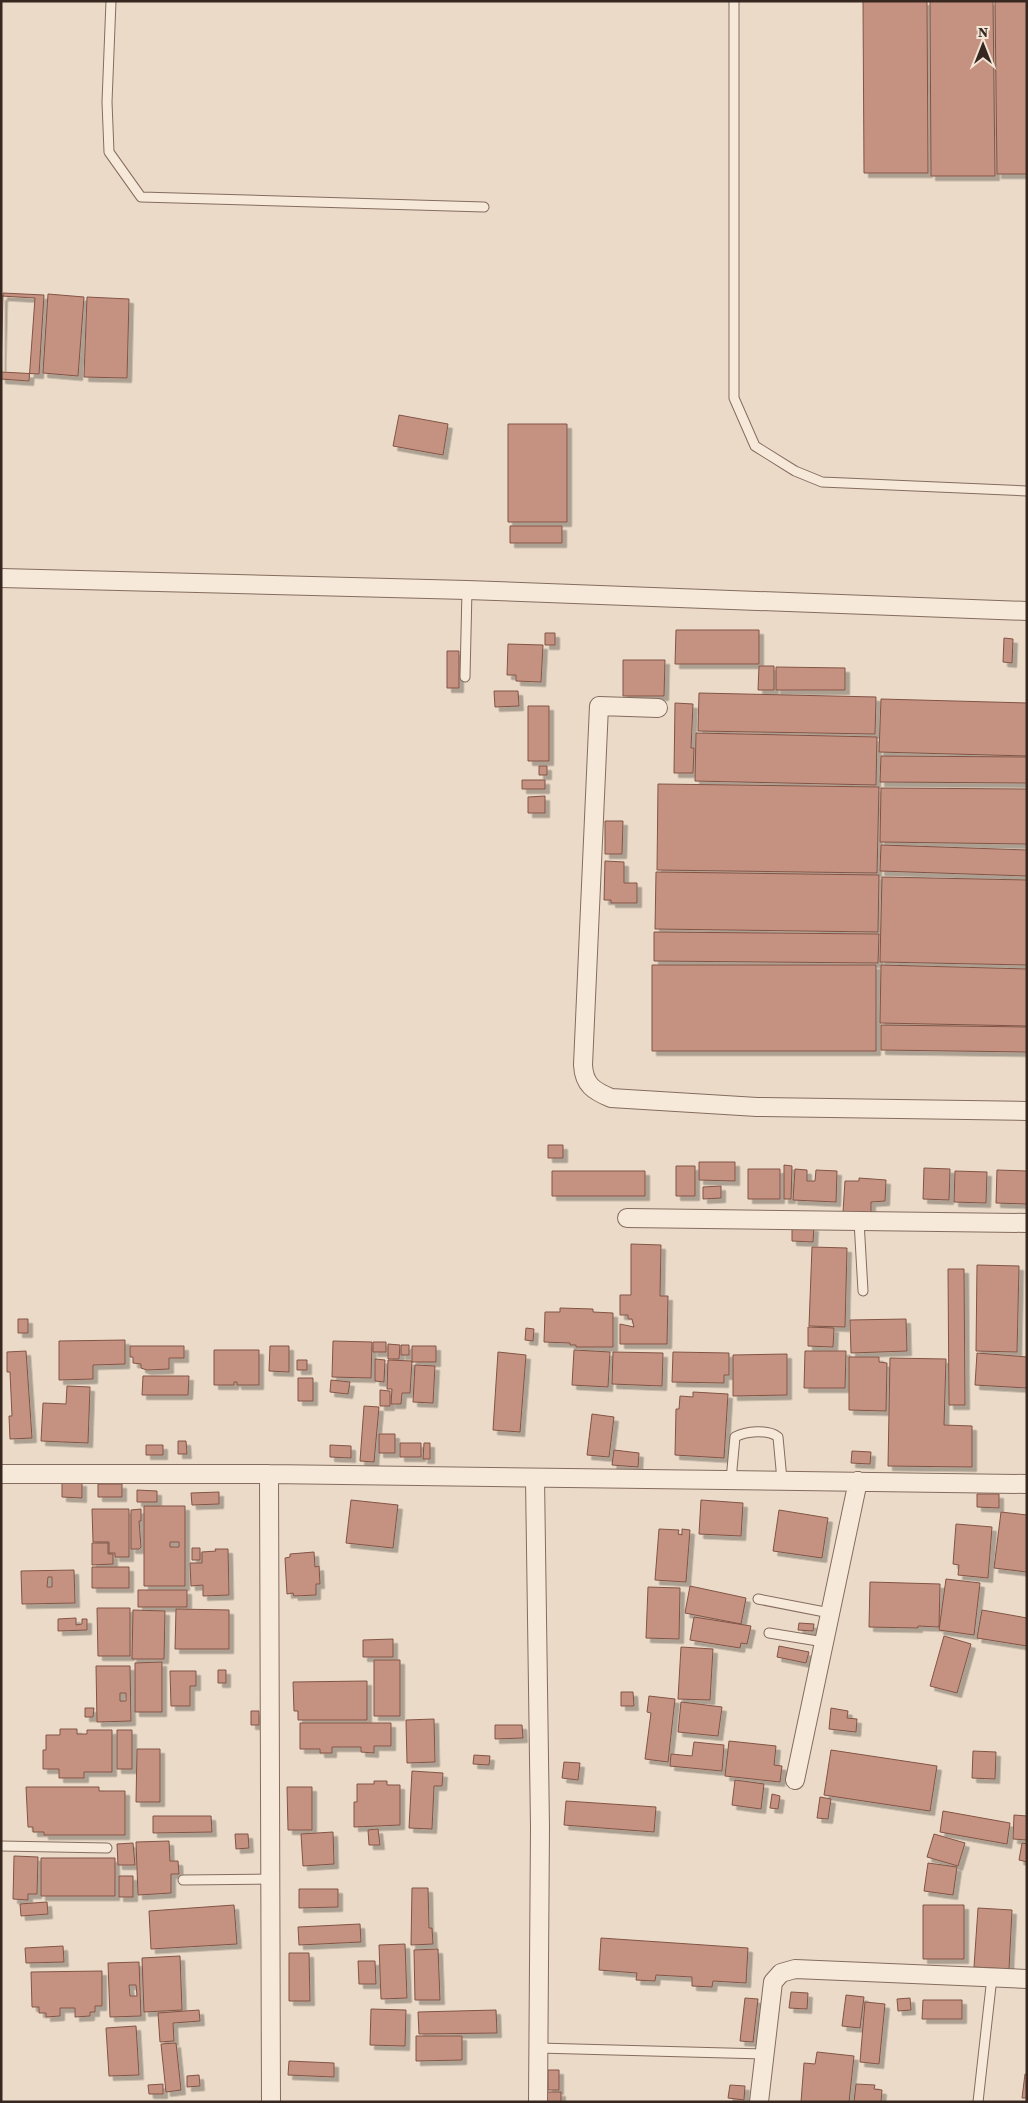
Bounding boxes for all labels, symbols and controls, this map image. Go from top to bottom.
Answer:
north arrow [958,20,1008,70]
text: N [978,22,988,42]

